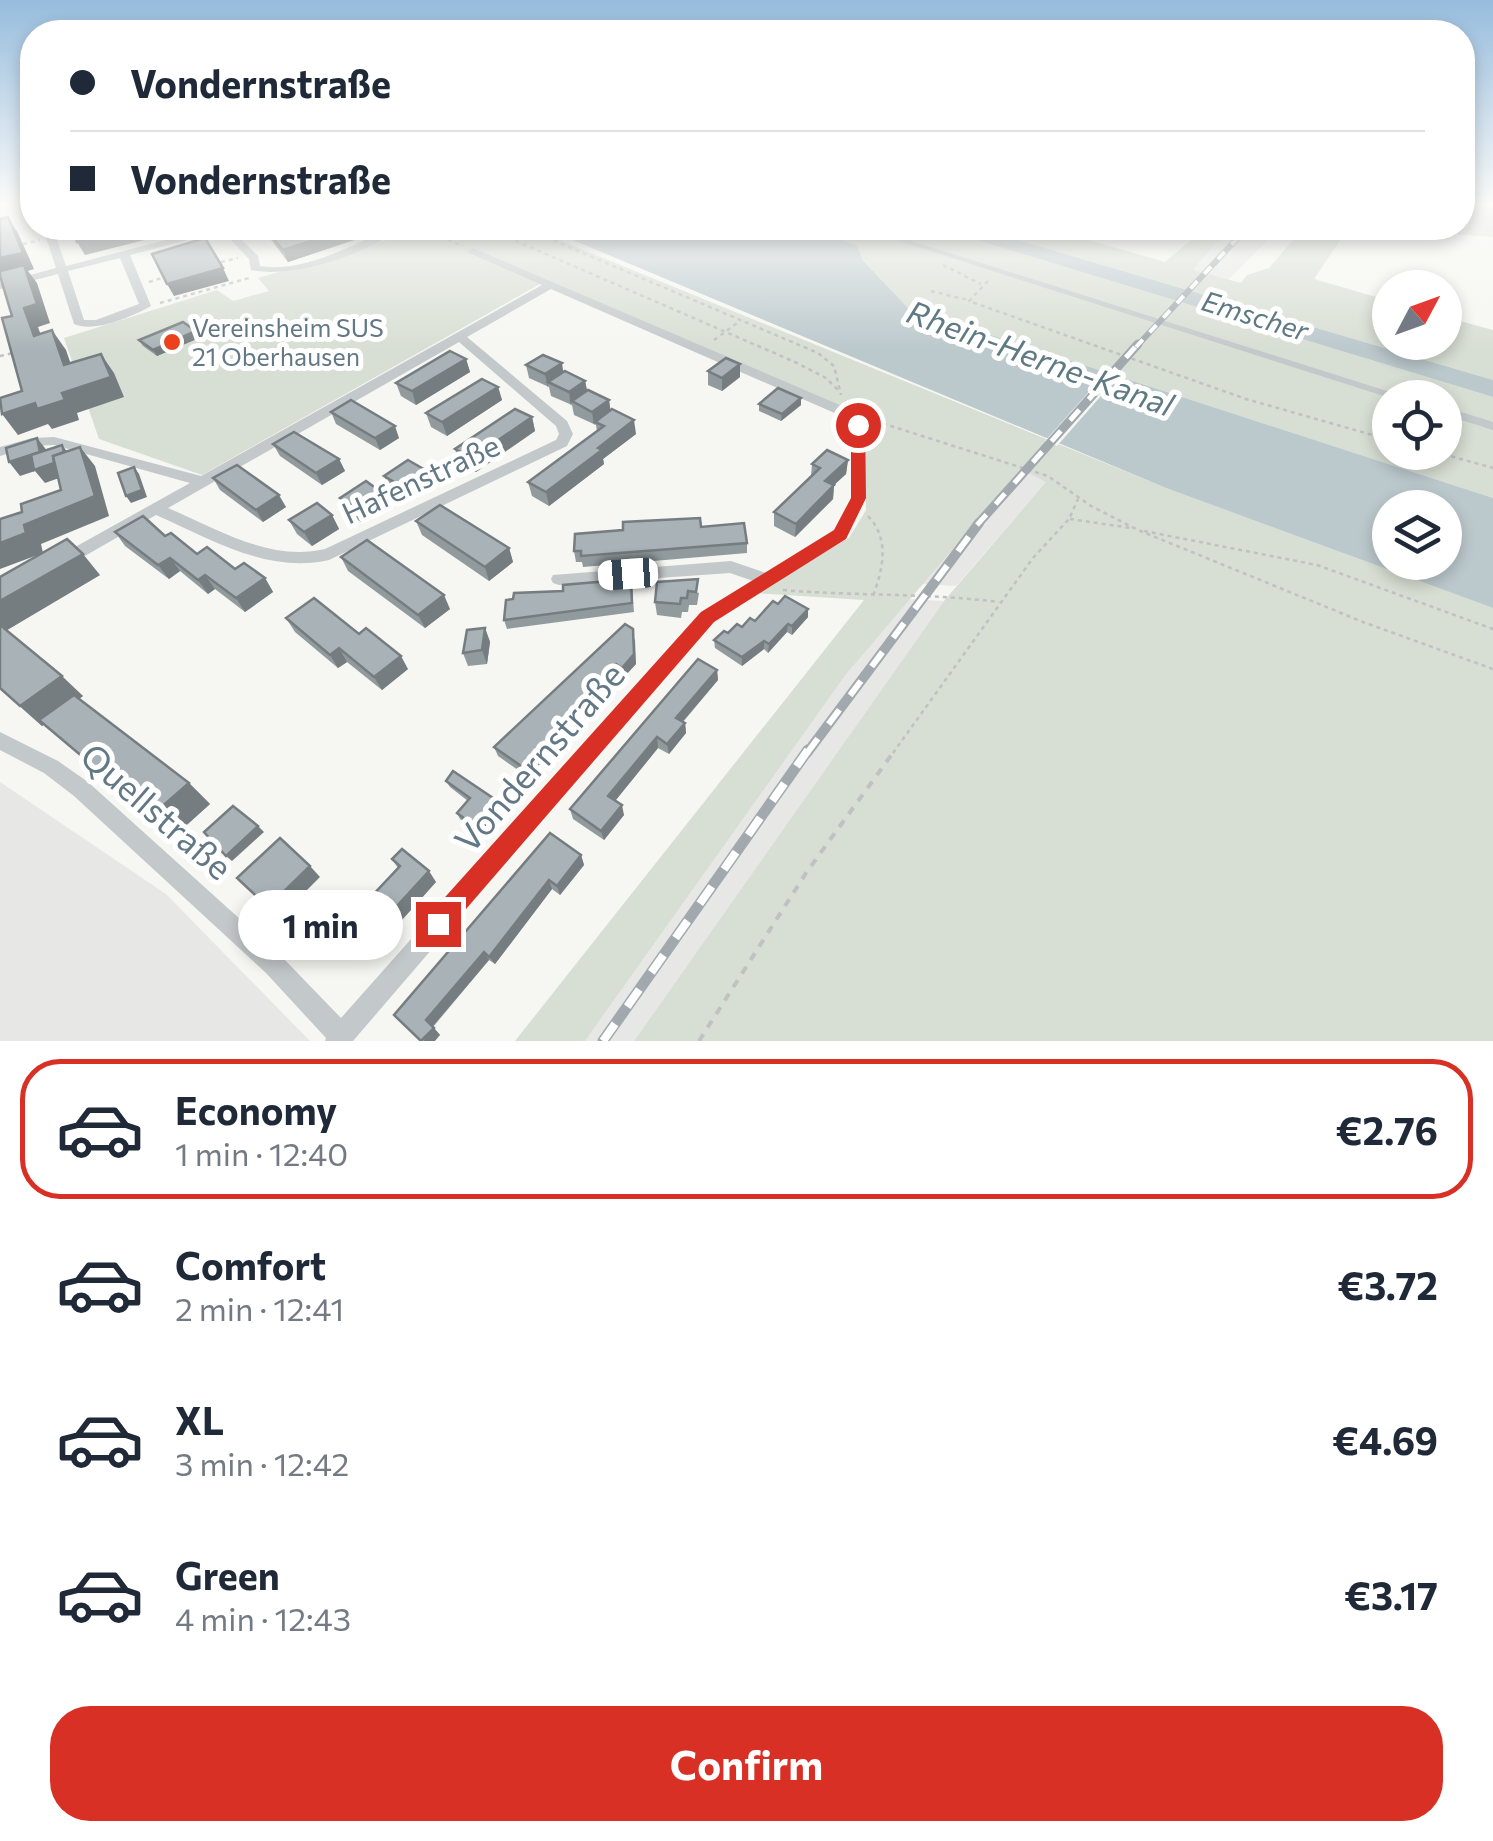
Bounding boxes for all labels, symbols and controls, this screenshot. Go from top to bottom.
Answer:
text: Vondernstraße [130,59,391,106]
text: Vondernstraße [130,155,391,202]
north arrow [1372,270,1462,360]
map controls [1372,270,1462,580]
water label: Emscher [1198,283,1313,348]
water label: Rhein-Herne-Kanal [902,290,1180,424]
place label: Vereinsheim SUS 21 Oberhausen [192,312,384,371]
marker: Vereinsheim SUS 21 Oberhausen [161,331,183,353]
button: locate [1372,380,1462,470]
route start [836,403,881,448]
street label: Hafenstraße [335,425,505,530]
button: layers [1372,490,1462,580]
car [597,557,659,591]
street label: Vondernstraße [444,653,632,860]
street label: Quellstraße [73,733,242,887]
callout: 1 min [238,889,403,959]
route end [416,902,461,947]
text: 1 min [283,905,358,945]
icon: car [55,1084,145,1174]
text: Economy [175,1086,337,1133]
text: €2.76 [1336,1106,1438,1153]
text: 1 min · 12:40 [175,1133,348,1173]
icon: car [55,1239,145,1329]
text: Comfort [175,1241,326,1288]
text: €3.72 [1337,1261,1438,1308]
text: 2 min · 12:41 [175,1288,344,1328]
icon: car [55,1394,145,1484]
text: XL [175,1396,224,1443]
text: €4.69 [1332,1416,1438,1463]
text: 3 min · 12:42 [175,1443,349,1483]
icon: car [55,1549,145,1639]
text: Green [175,1551,280,1598]
text: €3.17 [1344,1571,1438,1618]
text: 4 min · 12:43 [175,1598,351,1638]
button: Confirm [50,1706,1443,1821]

